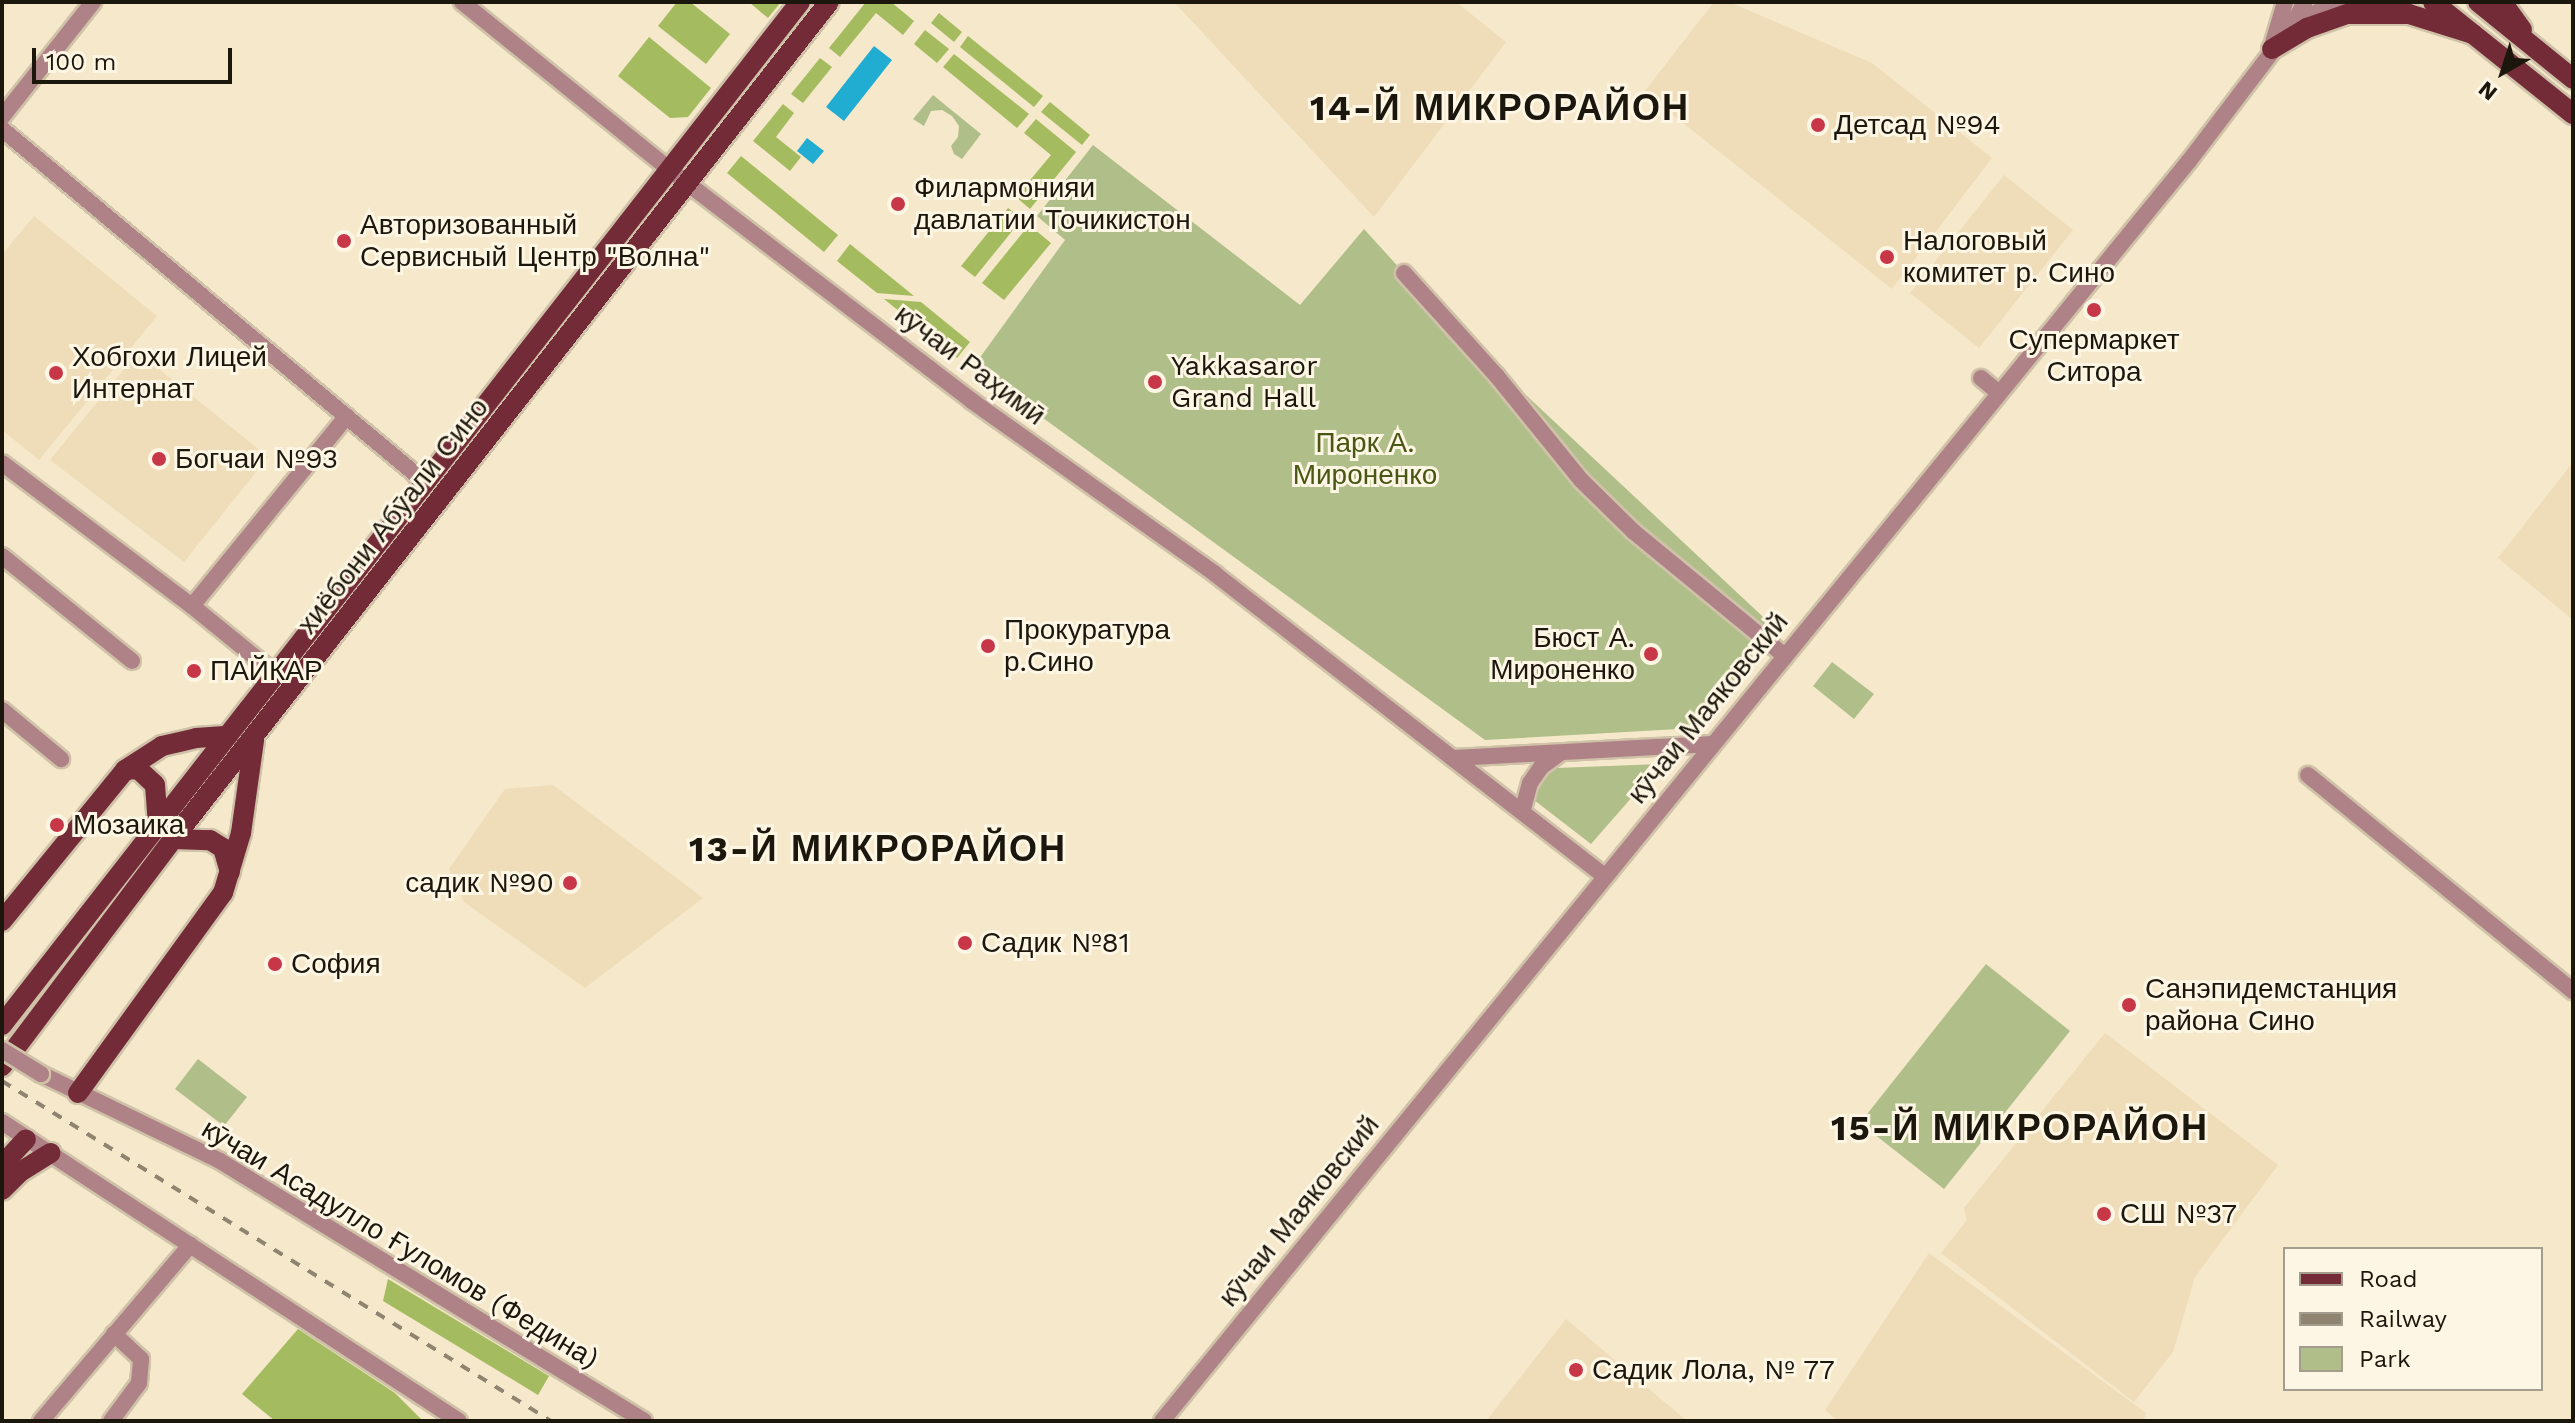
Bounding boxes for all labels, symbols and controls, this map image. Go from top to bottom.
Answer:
scale bar [36,32,236,82]
north arrow [2463,32,2543,112]
text: 100 m [46,48,116,76]
text: N [2473,76,2502,106]
district label: 14-Й МИКРОРАЙОН [1310,87,1690,131]
place label: Детсад №94 [1834,108,2001,142]
marker: Детсад №94 [1809,116,1827,134]
place label: Филармонияи давлатии Точикистон [914,171,1191,237]
marker: Филармонияи давлатии Точикистон [889,195,907,213]
place label: Авторизованный Сервисный Центр "Волна" [360,208,710,274]
place label: Налоговый комитет р. Сино [1903,224,2115,290]
marker: Авторизованный Сервисный Центр "Волна" [335,232,353,250]
marker: Налоговый комитет р. Сино [1878,248,1896,266]
street label: кӯчаи Раҳимӣ [888,298,1052,432]
marker: Супермаркет Ситора [2085,301,2103,319]
place label: Супермаркет Ситора [2009,323,2179,389]
place label: Хобгохи Лицей Интернат [72,340,267,406]
place label: Yakkasaror Grand Hall [1171,349,1318,415]
marker: Хобгохи Лицей Интернат [47,364,65,382]
marker: Yakkasaror Grand Hall [1146,373,1164,391]
street label: хиёбони Абӯалӣ Сино [290,391,496,641]
park label: Парк А. Мироненко [1293,426,1437,492]
place label: Богчаи №93 [175,442,338,476]
marker: Богчаи №93 [150,450,168,468]
street label: кӯчаи Маяковский [1621,606,1795,810]
place label: Прокуратура р.Сино [1004,613,1170,679]
place label: Бюст А. Мироненко [1490,621,1635,687]
marker: Прокуратура р.Сино [979,637,997,655]
marker: Бюст А. Мироненко [1642,645,1660,663]
place label: ПАЙКАР [210,654,323,688]
marker: ПАЙКАР [185,662,203,680]
place label: Мозаика [73,808,184,842]
marker: Мозаика [48,816,66,834]
district label: 13-Й МИКРОРАЙОН [689,828,1067,872]
place label: садик №90 [405,866,554,900]
marker: садик №90 [561,874,579,892]
place label: Садик №81 [981,926,1130,960]
marker: Садик №81 [956,934,974,952]
place label: София [291,947,381,981]
marker: София [266,955,284,973]
place label: Санэпидемстанция района Сино [2145,972,2397,1038]
marker: Санэпидемстанция района Сино [2120,996,2138,1014]
district label: 15-Й МИКРОРАЙОН [1831,1107,2209,1151]
street label: кӯчаи Маяковский [1212,1109,1386,1313]
street label: кӯчаи Асадулло Ғуломов (Федина) [196,1112,604,1376]
place label: СШ №37 [2120,1197,2237,1231]
marker: СШ №37 [2095,1205,2113,1223]
legend [2283,1247,2543,1391]
text: Road [2359,1265,2418,1293]
text: Railway [2359,1305,2447,1333]
text: Park [2359,1345,2411,1373]
place label: Садик Лола, № 77 [1592,1353,1836,1387]
marker: Садик Лола, № 77 [1567,1361,1585,1379]

